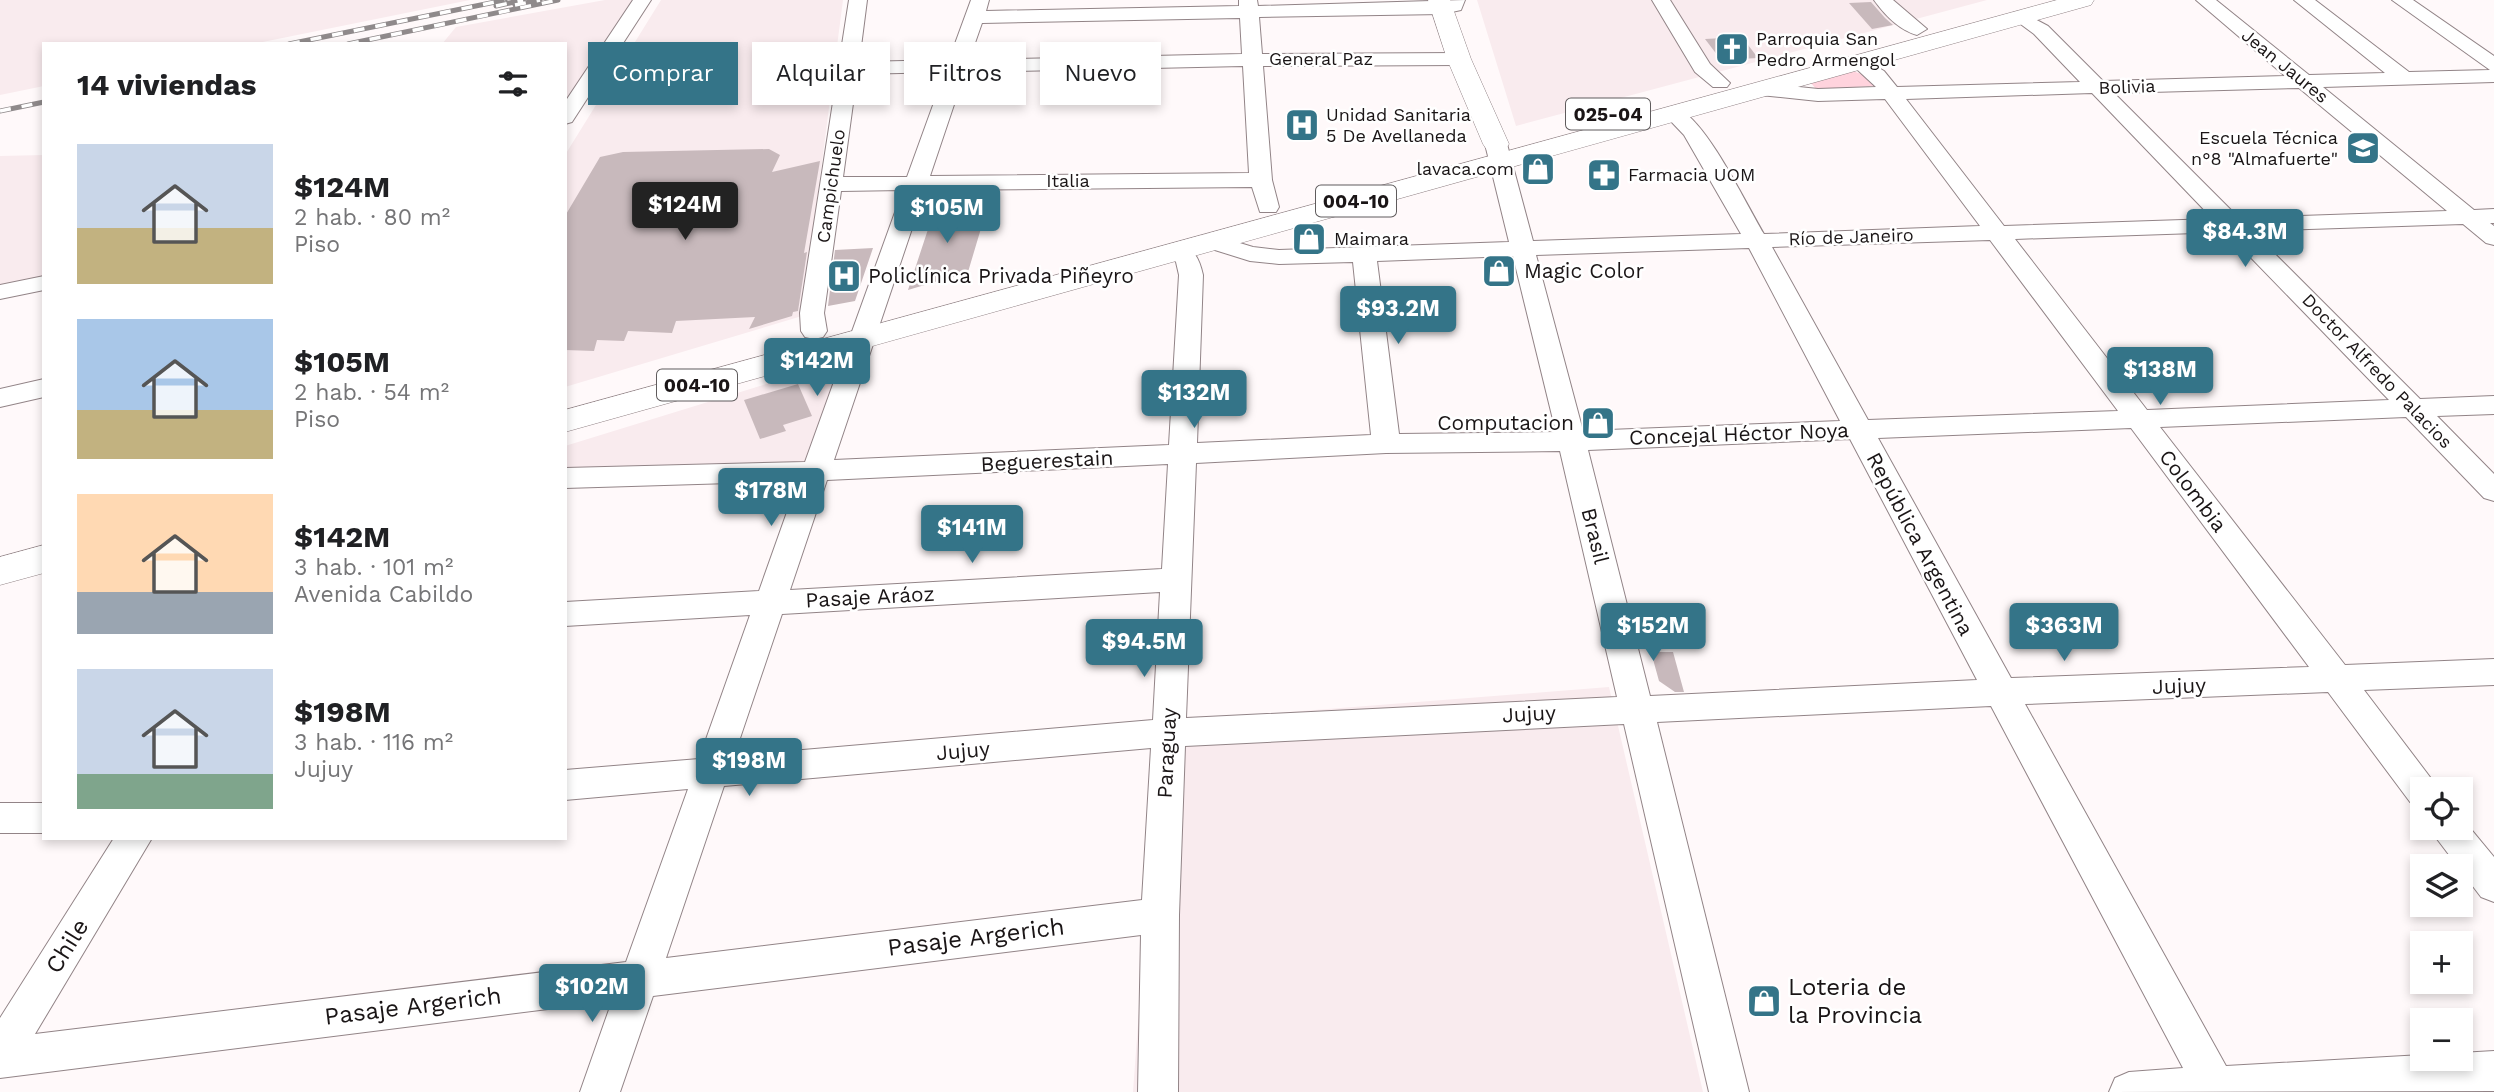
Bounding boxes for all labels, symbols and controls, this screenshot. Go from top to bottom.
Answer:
street label: Jean Jaures [2238,24,2333,107]
place label: Parroquia San Pedro Armengol [1756,28,1896,70]
church icon: Parroquia San Pedro Armengol [1713,30,1751,68]
chip: Comprar [588,42,738,105]
chip: Alquilar [752,42,890,105]
chip: Filtros [904,42,1026,105]
chip: Nuevo [1040,42,1161,105]
street label: General Paz [1269,48,1373,69]
icon: filters [494,65,532,103]
text: 14 viviendas [77,67,257,102]
street label: Bolivia [2098,75,2156,98]
road number: 025-04 [1566,98,1650,130]
place label: Unidad Sanitaria 5 De Avellaneda [1326,104,1471,146]
hospital icon: Unidad Sanitaria 5 De Avellaneda [1283,106,1321,144]
place label: Escuela Técnica n°8 "Almafuerte" [2191,127,2338,169]
street label: Campichuelo [812,128,849,244]
school or university icon: Escuela Técnica n°8 "Almafuerte" [2344,129,2382,167]
shop icon: lavaca.com [1519,150,1557,188]
pharmacy icon: Farmacia UOM [1585,156,1623,194]
place label: lavaca.com [1417,158,1514,179]
place label: Farmacia UOM [1628,164,1755,185]
text: $124M [294,169,390,204]
street label: Italia [1046,170,1090,191]
icon: home [133,172,217,256]
pin: $124M [636,182,734,242]
pin: $105M [898,186,996,245]
road number: 004-10 [1316,186,1396,216]
text: $124M [648,191,722,218]
text: $105M [910,194,984,221]
text: 2 hab. · 80 m² [294,204,450,231]
pin: $84.3M [2188,210,2302,269]
text: $84.3M [2202,218,2288,245]
shop icon: Maimara [1290,220,1328,258]
street label: Río de Janeiro [1788,224,1914,249]
place label: Maimara [1334,228,1409,249]
text: Piso [294,231,340,258]
shop icon: Magic Color [1480,252,1518,290]
hospital icon: Policlínica Privada Piñeyro [825,257,863,295]
place label: Magic Color [1524,258,1644,283]
place label: Policlínica Privada Piñeyro [868,263,1134,288]
pin: $93.2M [1341,286,1455,346]
street label: Doctor Alfredo Palacios [2298,289,2457,452]
text: $93.2M [1356,295,1440,322]
pin: $142M [768,338,866,398]
text: $105M [294,344,390,379]
icon: home [133,347,217,431]
text: $142M [780,347,854,374]
pin: $138M [2111,348,2209,407]
text: $138M [2123,356,2197,383]
road number: 004-10 [657,370,737,400]
pin: $132M [1145,370,1243,430]
text: 2 hab. · 54 m² [294,379,449,406]
text: $132M [1158,379,1230,406]
shop icon: Computacion [1579,404,1617,442]
text: Piso [294,406,340,433]
place label: Computacion [1437,410,1574,435]
street label: Concejal Héctor Noya [1629,417,1849,450]
street label: Beguerestain [980,445,1114,476]
street label: Colombia [2154,445,2233,537]
street label: República Argentina [1862,448,1979,640]
pin: $178M [722,468,820,528]
text: $178M [734,477,808,504]
pin: $141M [923,505,1021,565]
street label: Brasil [1576,505,1615,567]
text: $141M [937,514,1007,541]
text: $142M [294,519,390,554]
icon: home [133,522,217,606]
text: 3 hab. · 101 m² [294,554,453,581]
text: Avenida Cabildo [294,581,473,608]
street label: Pasaje Aráoz [805,581,935,612]
pin: $152M [1604,604,1702,663]
pin: $363M [2015,604,2113,663]
text: $152M [1617,612,1689,639]
text: $363M [2025,612,2103,639]
pin: $94.5M [1087,620,1201,679]
text: $94.5M [1102,628,1186,655]
street label: Jujuy [2152,672,2207,699]
text: $198M [294,694,391,729]
icon: home [133,697,217,781]
street label: Jujuy [1501,700,1557,727]
street label: Paraguay [1152,707,1181,799]
text: 3 hab. · 116 m² [294,729,453,756]
street label: Jujuy [935,736,991,765]
pin: $198M [700,738,798,798]
text: $198M [712,747,786,774]
text: Jujuy [294,756,353,783]
map controls [2410,777,2473,1071]
button: locate [2410,777,2473,840]
button: layers [2410,854,2473,917]
street label: Pasaje Argerich [886,912,1066,962]
street label: Chile [40,914,94,978]
button: + [2410,931,2473,994]
pin: $102M [543,964,641,1024]
text: $102M [555,973,629,1000]
place label: Loteria de la Provincia [1788,973,1922,1029]
street label: Pasaje Argerich [323,981,503,1031]
shop icon: Loteria de la Provincia [1745,982,1783,1020]
button: − [2410,1008,2473,1071]

